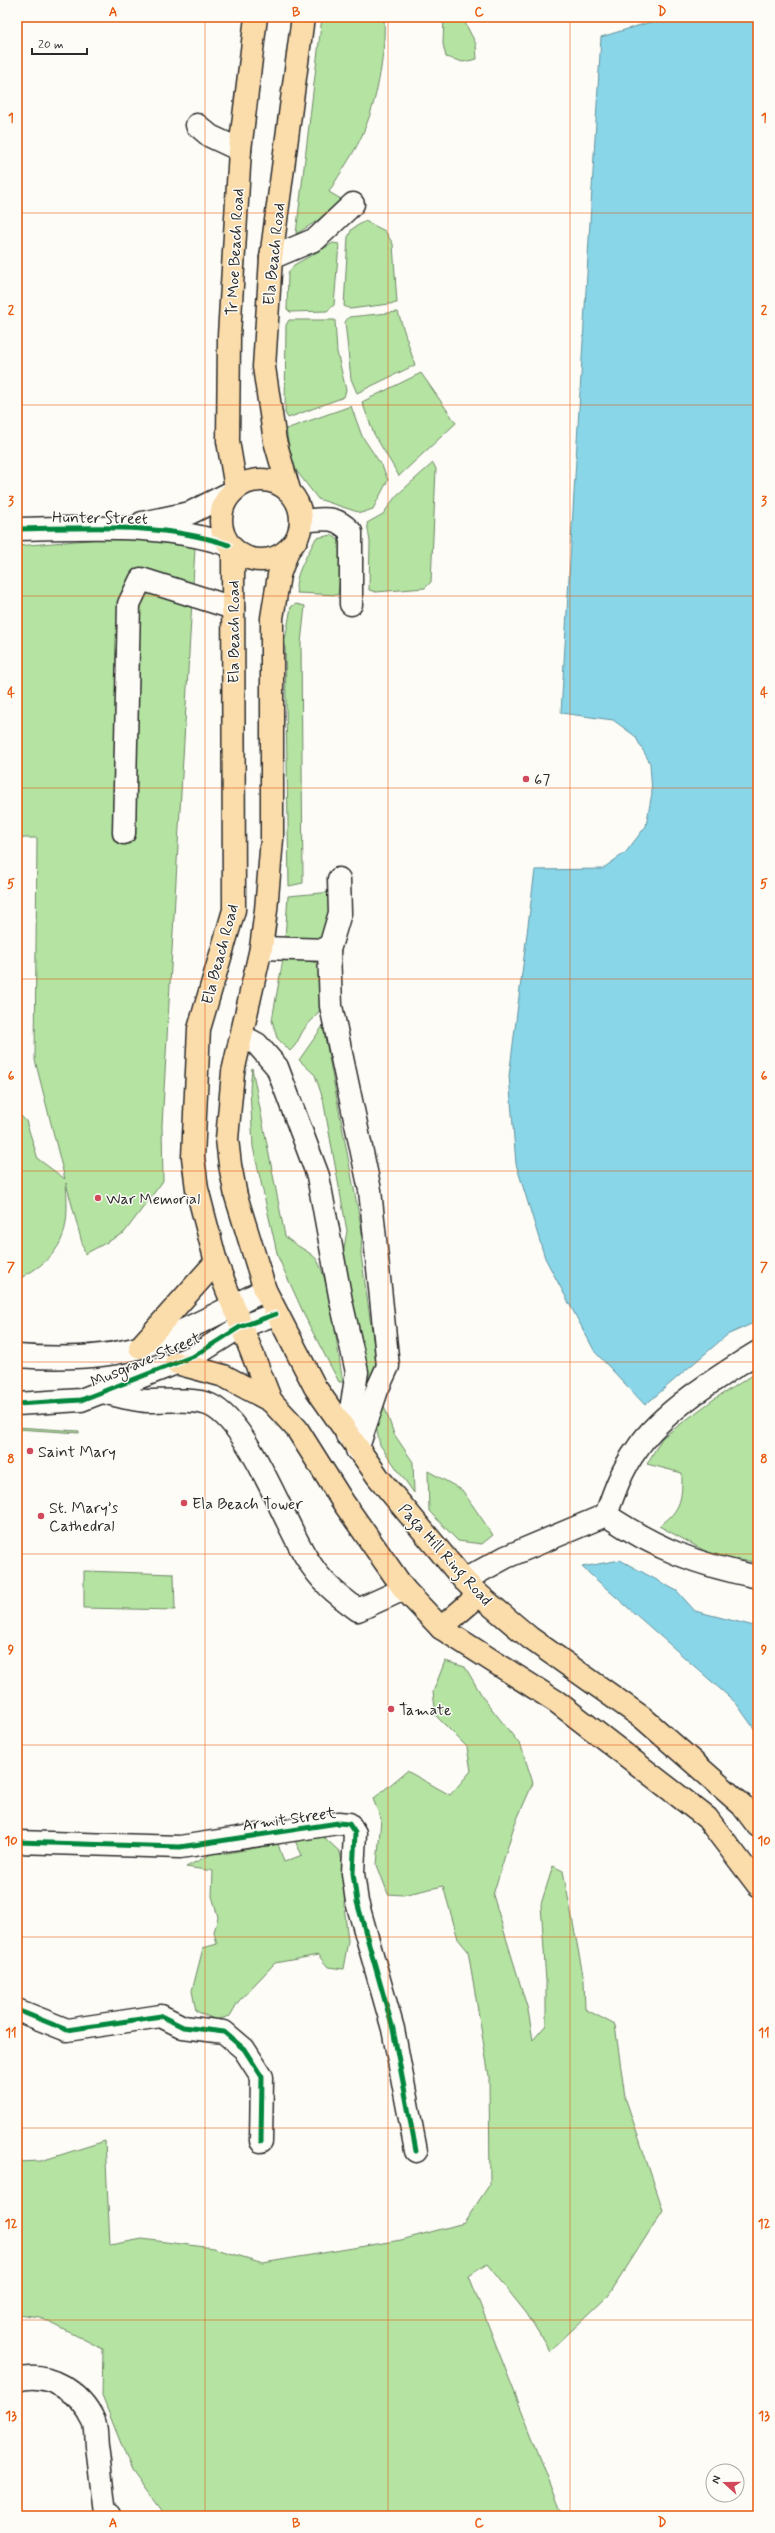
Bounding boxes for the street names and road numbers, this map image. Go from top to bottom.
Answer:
street label: Tr Moe Beach Road [222,188,249,316]
street label: Ela Beach Road [259,202,290,306]
street label: Hunter Street [52,507,148,530]
street label: Ela Beach Road [224,580,245,684]
street label: Ela Beach Road [197,902,244,1007]
street label: Musgrave Street [87,1328,204,1394]
street label: Paga Hill Ring Road [393,1499,496,1611]
street label: Armit Street [241,1802,338,1836]

